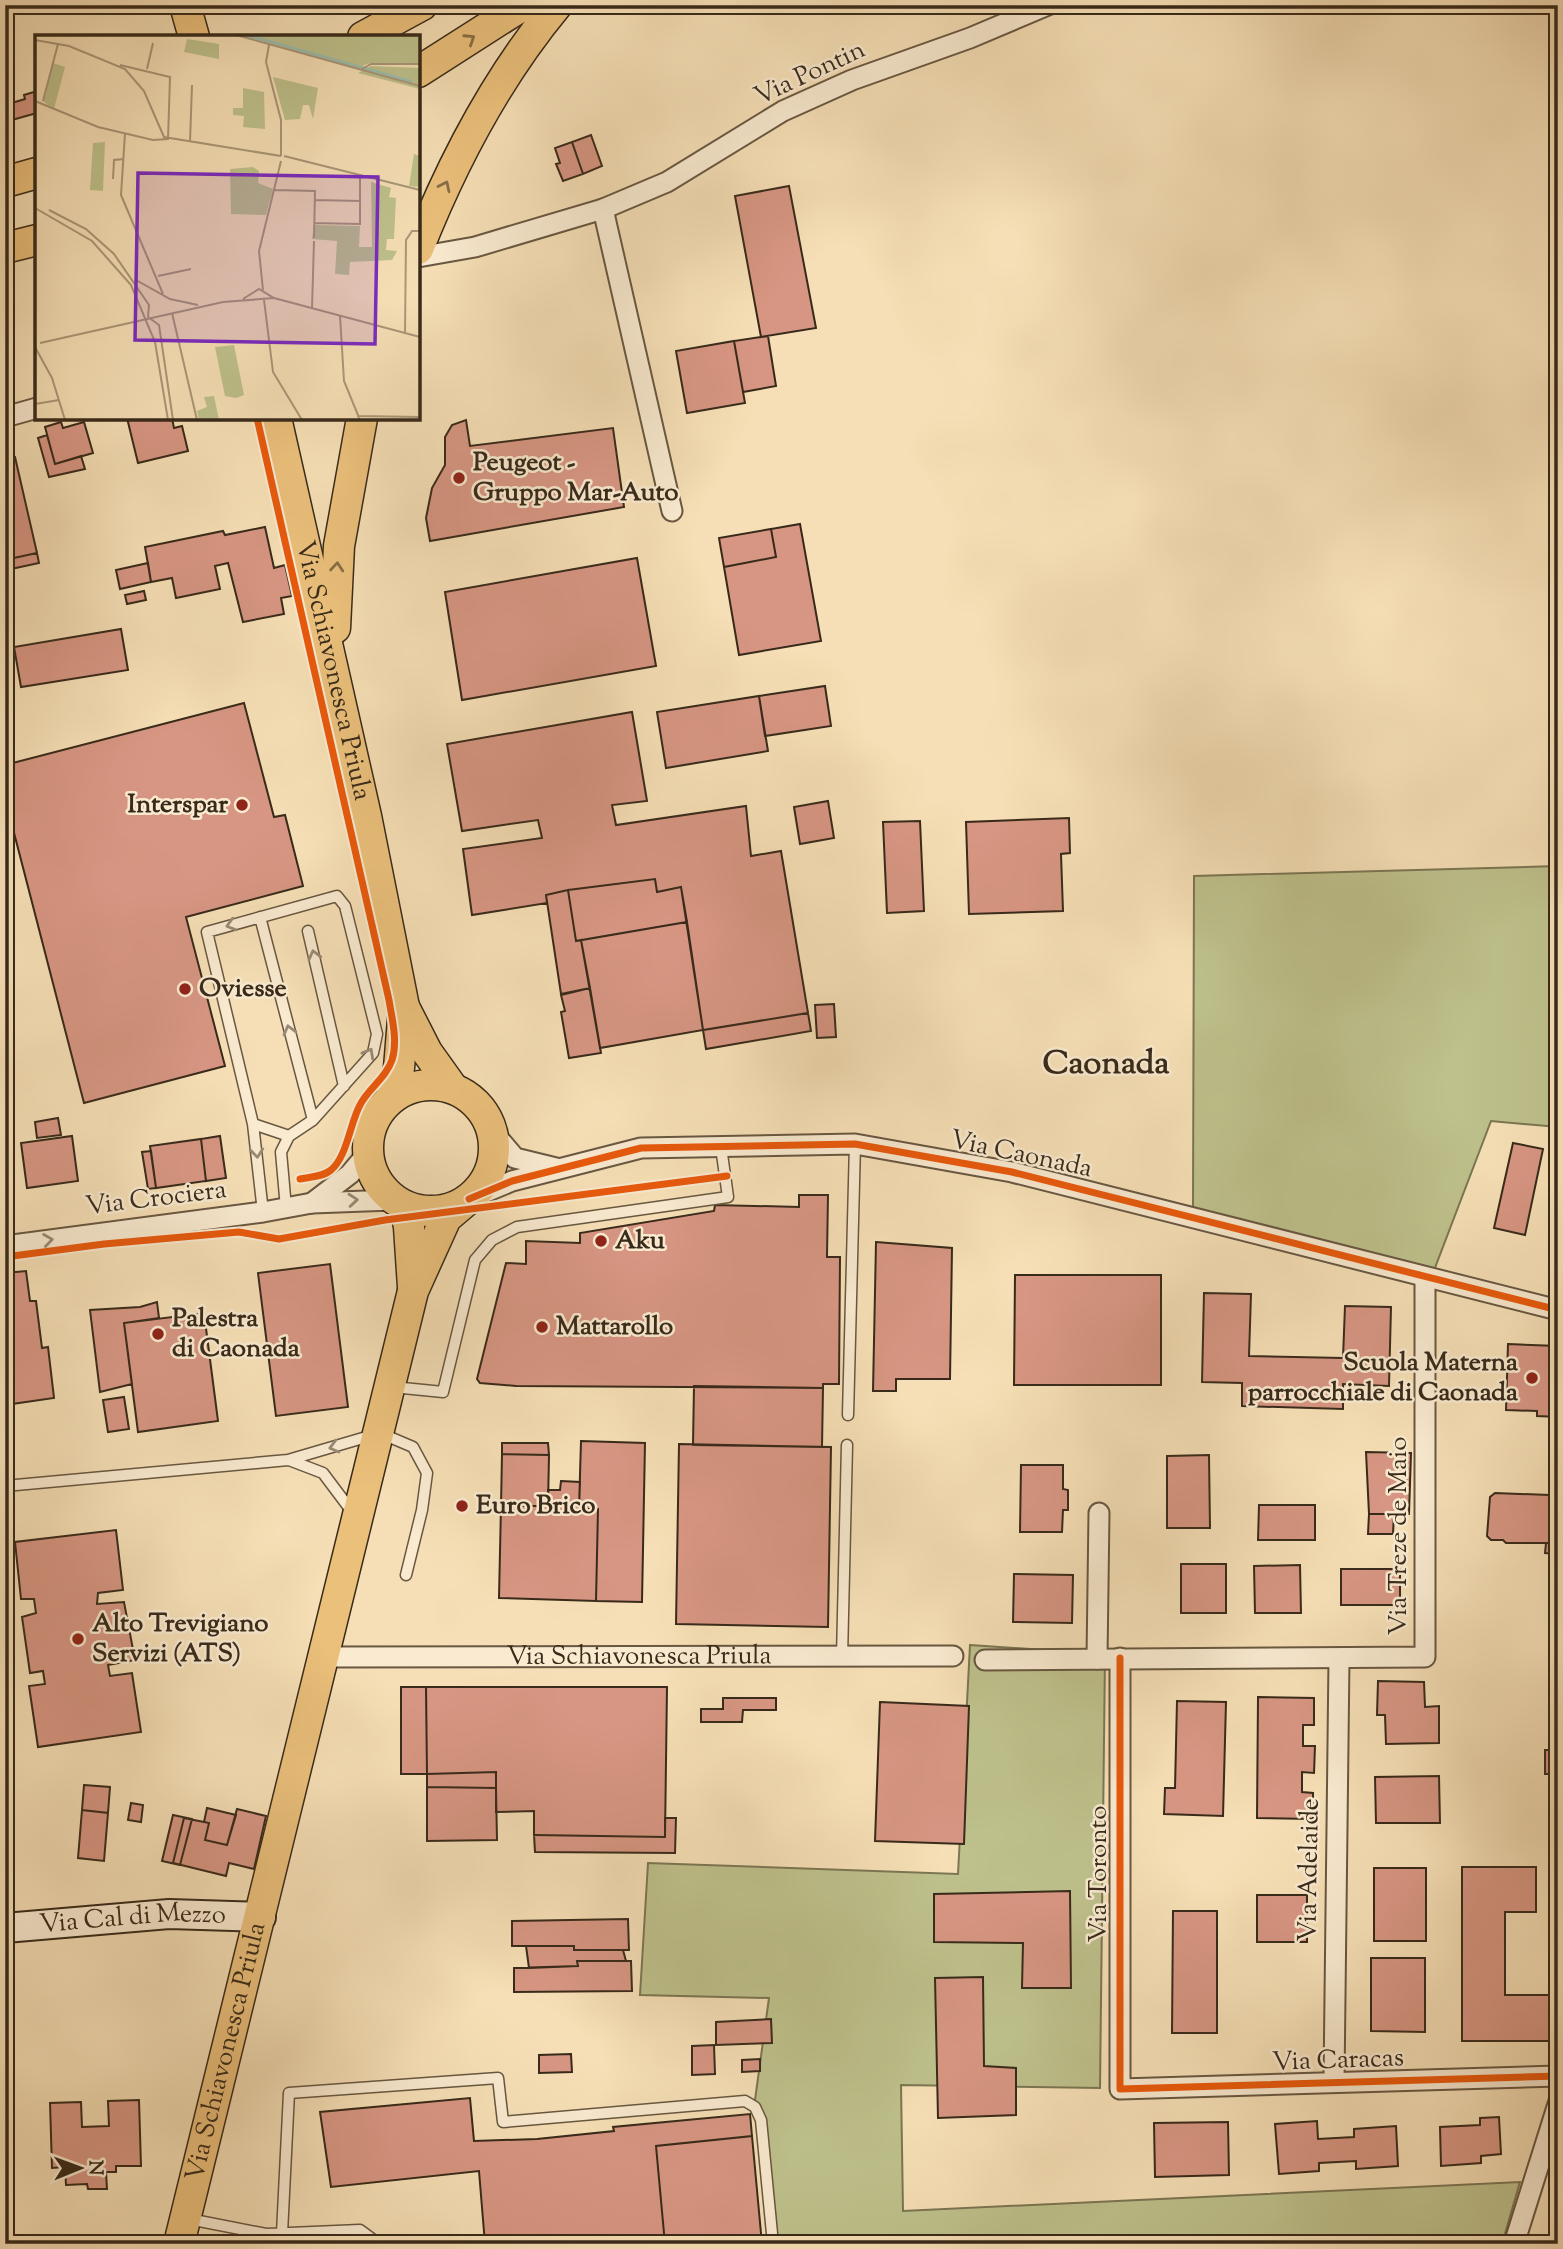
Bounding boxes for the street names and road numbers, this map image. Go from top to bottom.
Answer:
street label: Via Pontin [748,32,872,116]
street label: Via Schiavonesca Priula [286,537,380,804]
street label: Via Caonada [946,1122,1096,1188]
street label: Via Crociera [83,1172,229,1226]
street label: Via Treze de Maio [1381,1436,1418,1636]
street label: Via Schiavonesca Priula [506,1638,772,1675]
street label: Via Adelaide [1290,1798,1330,1942]
street label: Via Toronto [1081,1806,1118,1942]
street label: Via Cal di Mezzo [38,1895,226,1943]
street label: Via Schiavonesca Priula [177,1919,276,2185]
street label: Via Caracas [1271,2040,1405,2082]

